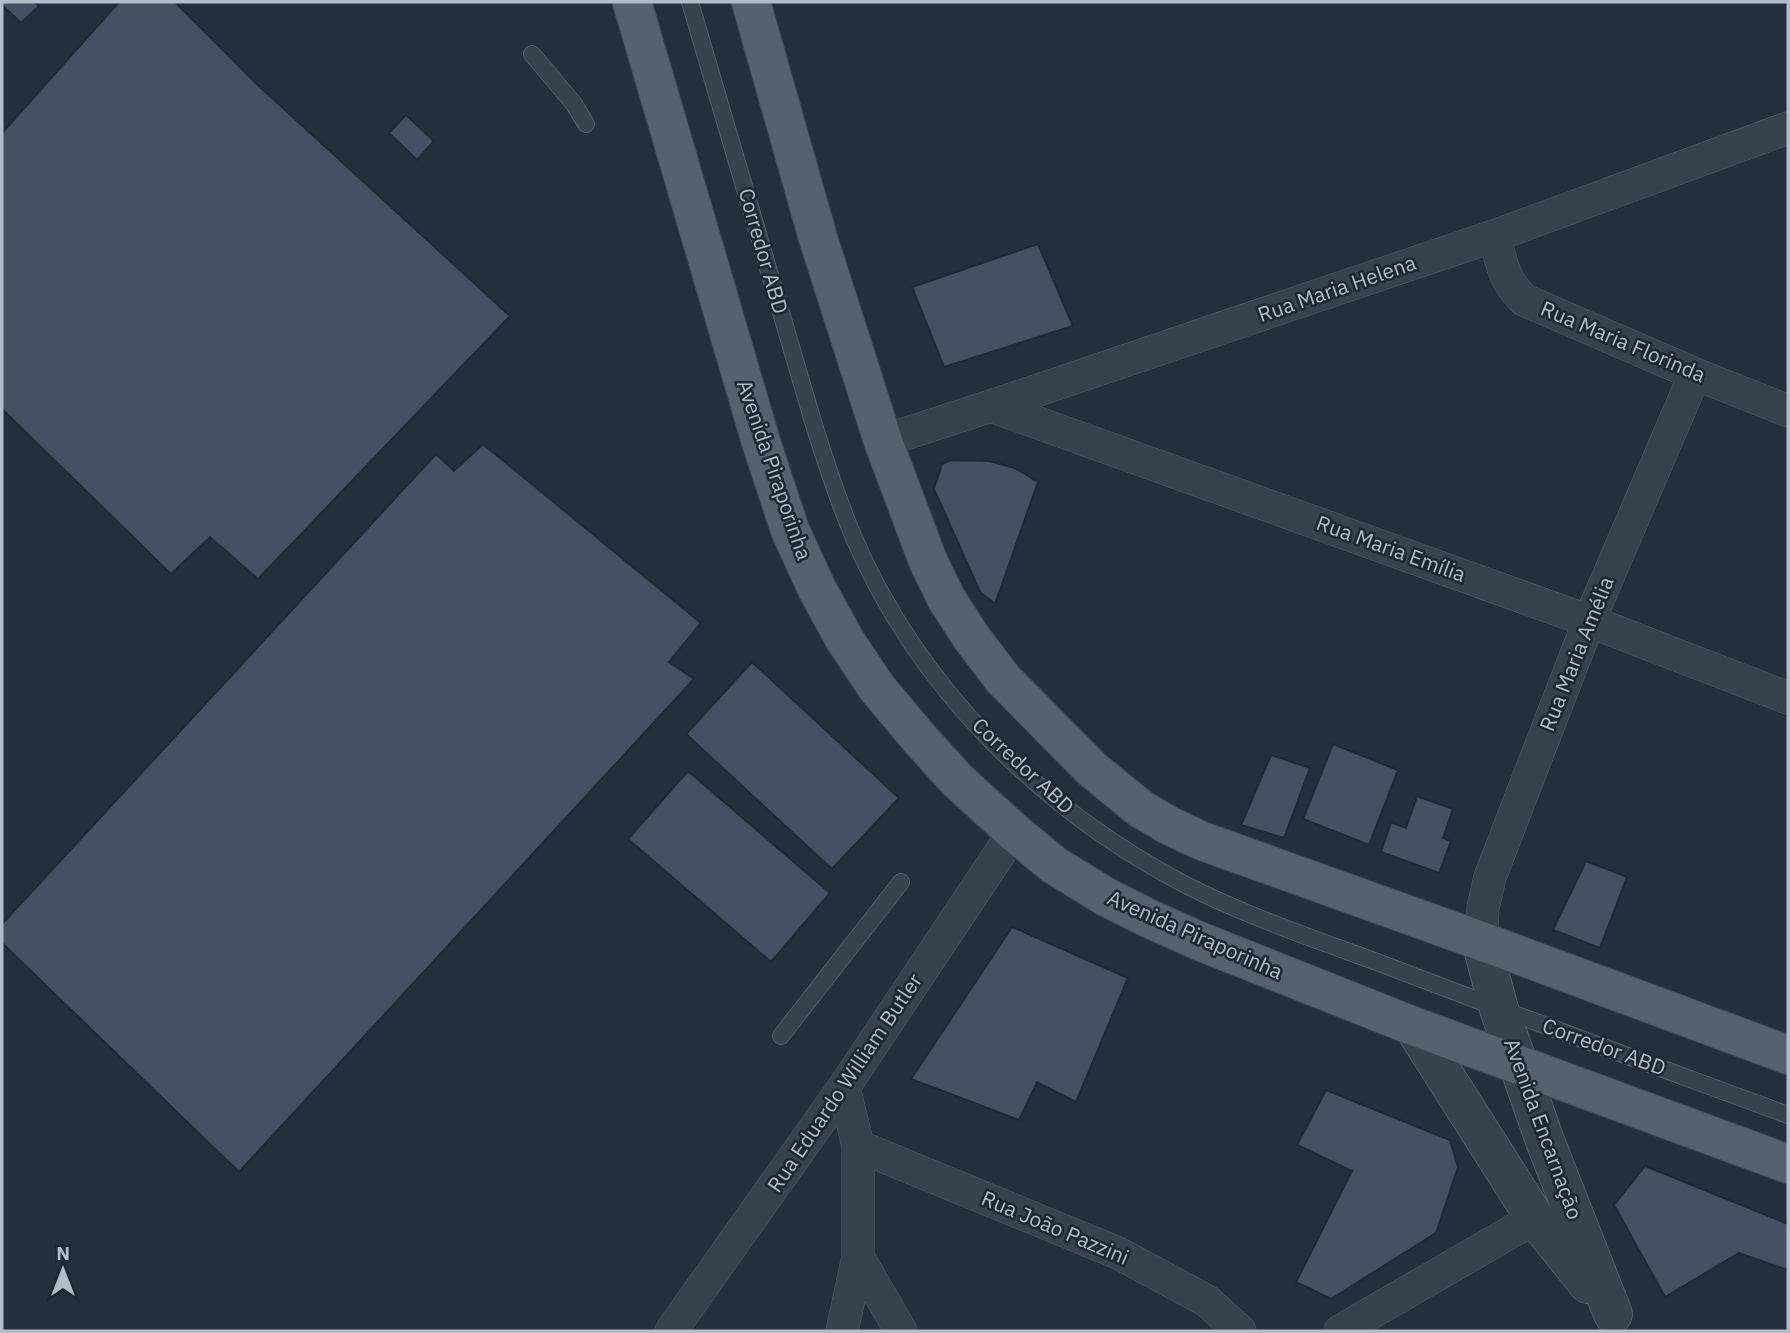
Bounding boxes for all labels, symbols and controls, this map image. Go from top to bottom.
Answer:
street label: Corredor ABD [733,185,795,317]
street label: Rua Maria Helena [1254,248,1420,328]
street label: Rua Maria Florinda [1537,294,1710,388]
street label: Avenida Piraporinha [731,376,819,564]
street label: Rua Maria Emília [1313,508,1470,588]
street label: Rua Maria Amélia [1532,572,1620,735]
street label: Corredor ABD [967,711,1081,820]
street label: Avenida Piraporinha [1103,883,1287,985]
street label: Rua Eduardo William Butler [760,967,928,1197]
street label: Corredor ABD [1539,1011,1670,1081]
street label: Avenida Encarnação [1498,1034,1590,1223]
street label: Rua João Pazzini [977,1183,1133,1271]
north arrow [28,1235,98,1305]
text: N [56,1241,70,1265]

